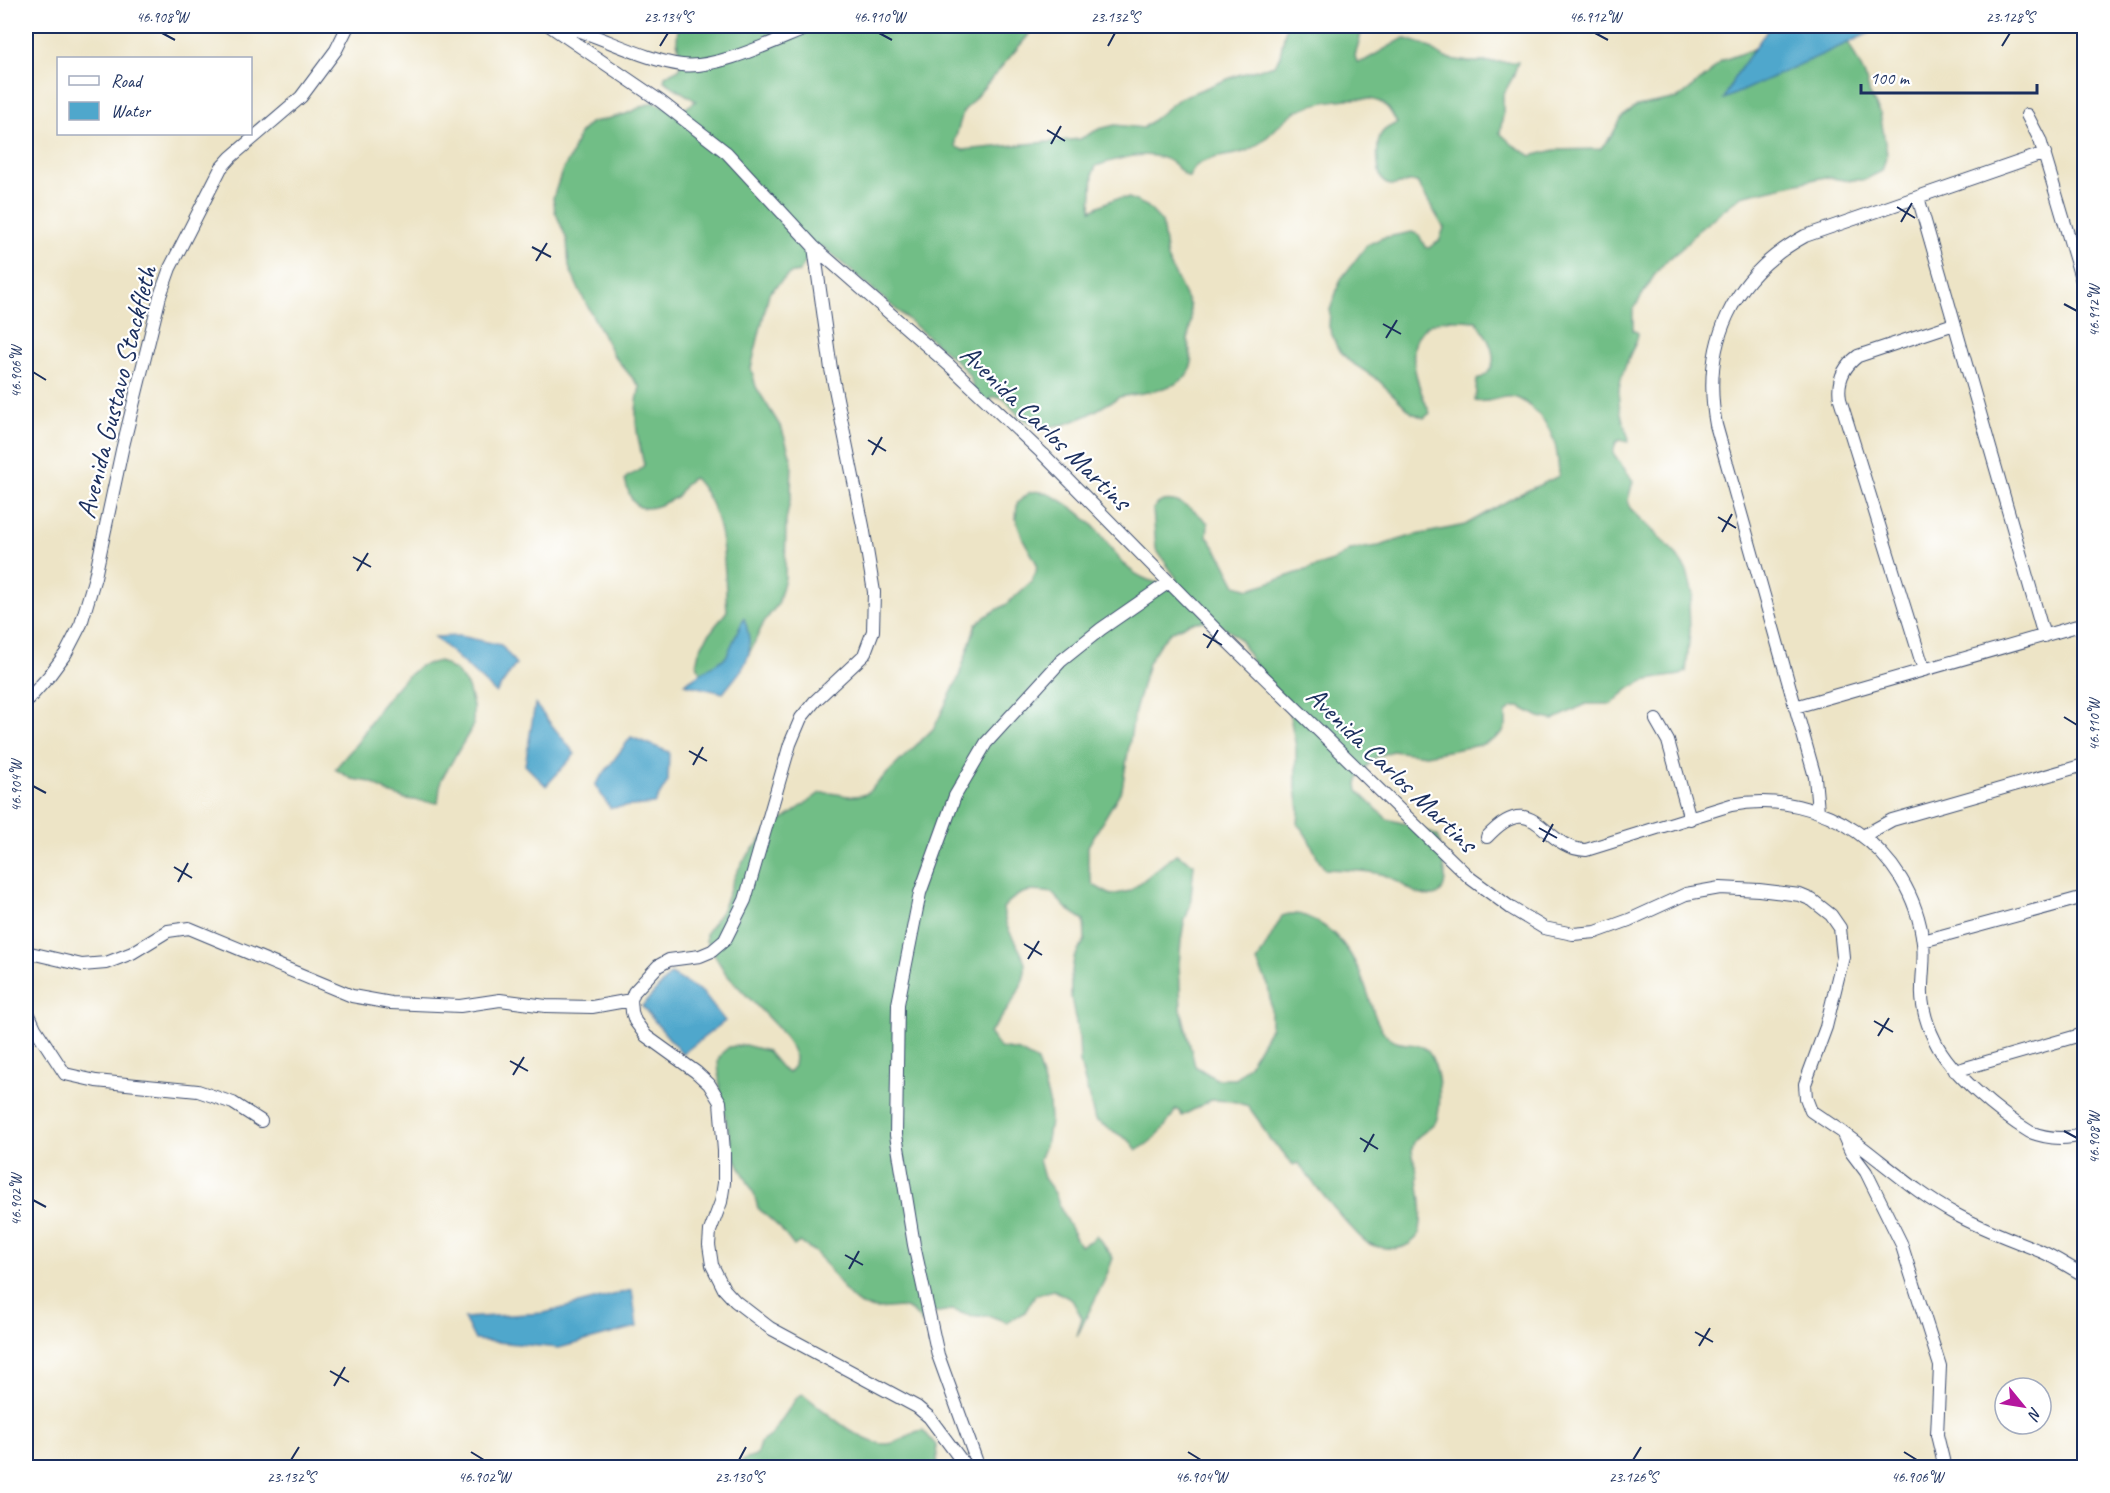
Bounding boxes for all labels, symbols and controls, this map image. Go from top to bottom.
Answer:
text: 46.908°W [136,8,191,27]
text: 23.134°S [644,8,695,27]
text: 46.910°W [853,8,908,27]
text: 23.132°S [1091,8,1142,27]
text: 46.912°W [1569,8,1624,27]
text: 23.128°S [1986,8,2037,27]
legend [57,57,252,135]
scale bar [1861,57,2036,95]
text: 100 m [1870,67,1911,89]
text: Road [111,70,144,92]
text: Water [111,100,152,122]
street label: Avenida Gustavo Stackfleth [68,261,165,522]
text: 46.912°W [2085,282,2104,337]
street label: Avenida Carlos Martins [953,337,1141,519]
text: 46.906°W [7,343,26,398]
street label: Avenida Carlos Martins [1299,679,1487,861]
text: 46.910°W [2085,696,2104,751]
text: 46.904°W [7,757,26,812]
text: 46.908°W [2085,1109,2104,1164]
text: 46.902°W [7,1171,26,1226]
north arrow [1993,1376,2053,1436]
text: N [2022,1404,2046,1425]
text: 23.132°S [267,1468,318,1487]
text: 46.902°W [458,1468,513,1487]
text: 23.130°S [715,1468,766,1487]
text: 46.904°W [1175,1468,1230,1487]
text: 23.126°S [1609,1468,1660,1487]
text: 46.906°W [1891,1468,1946,1487]

